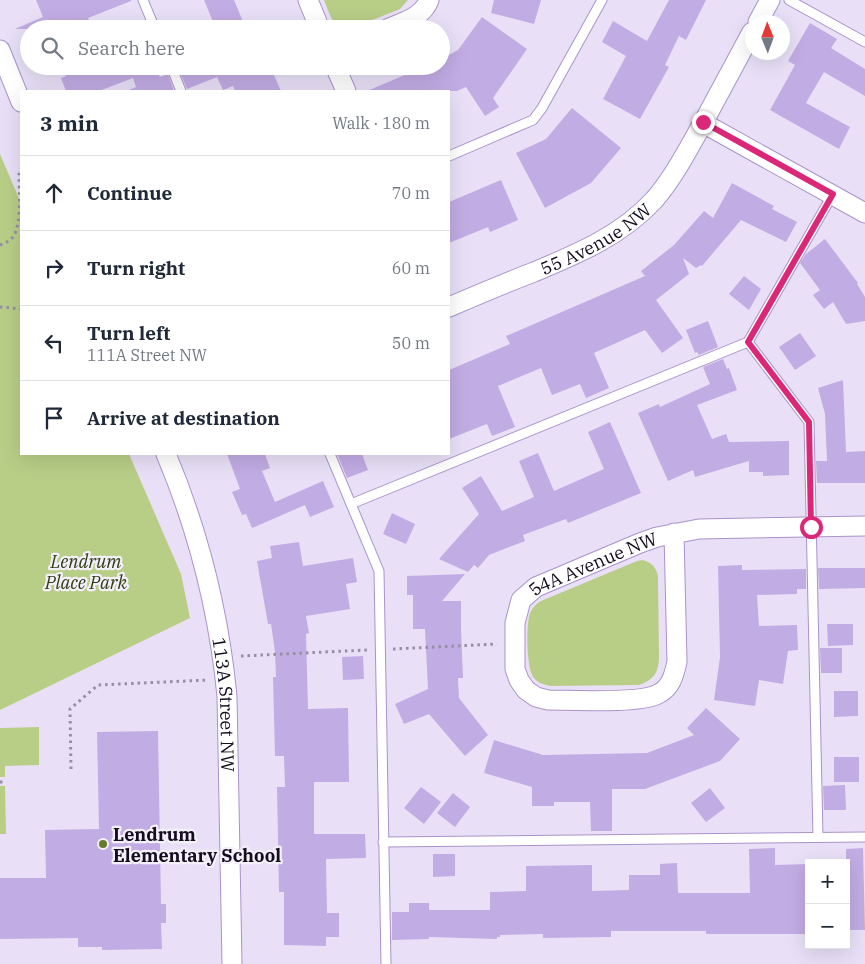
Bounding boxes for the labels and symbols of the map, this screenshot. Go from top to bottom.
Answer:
north arrow [745,15,790,60]
route end [692,111,715,134]
street label: 55 Avenue NW [537,197,656,280]
route start [800,516,823,539]
street label: 54A Avenue NW [523,526,660,600]
park label: Lendrum Place Park [44,550,128,594]
street label: 113A Street NW [208,636,240,773]
place label: Lendrum Elementary School [113,823,281,867]
marker: Lendrum Elementary School [97,838,109,850]

